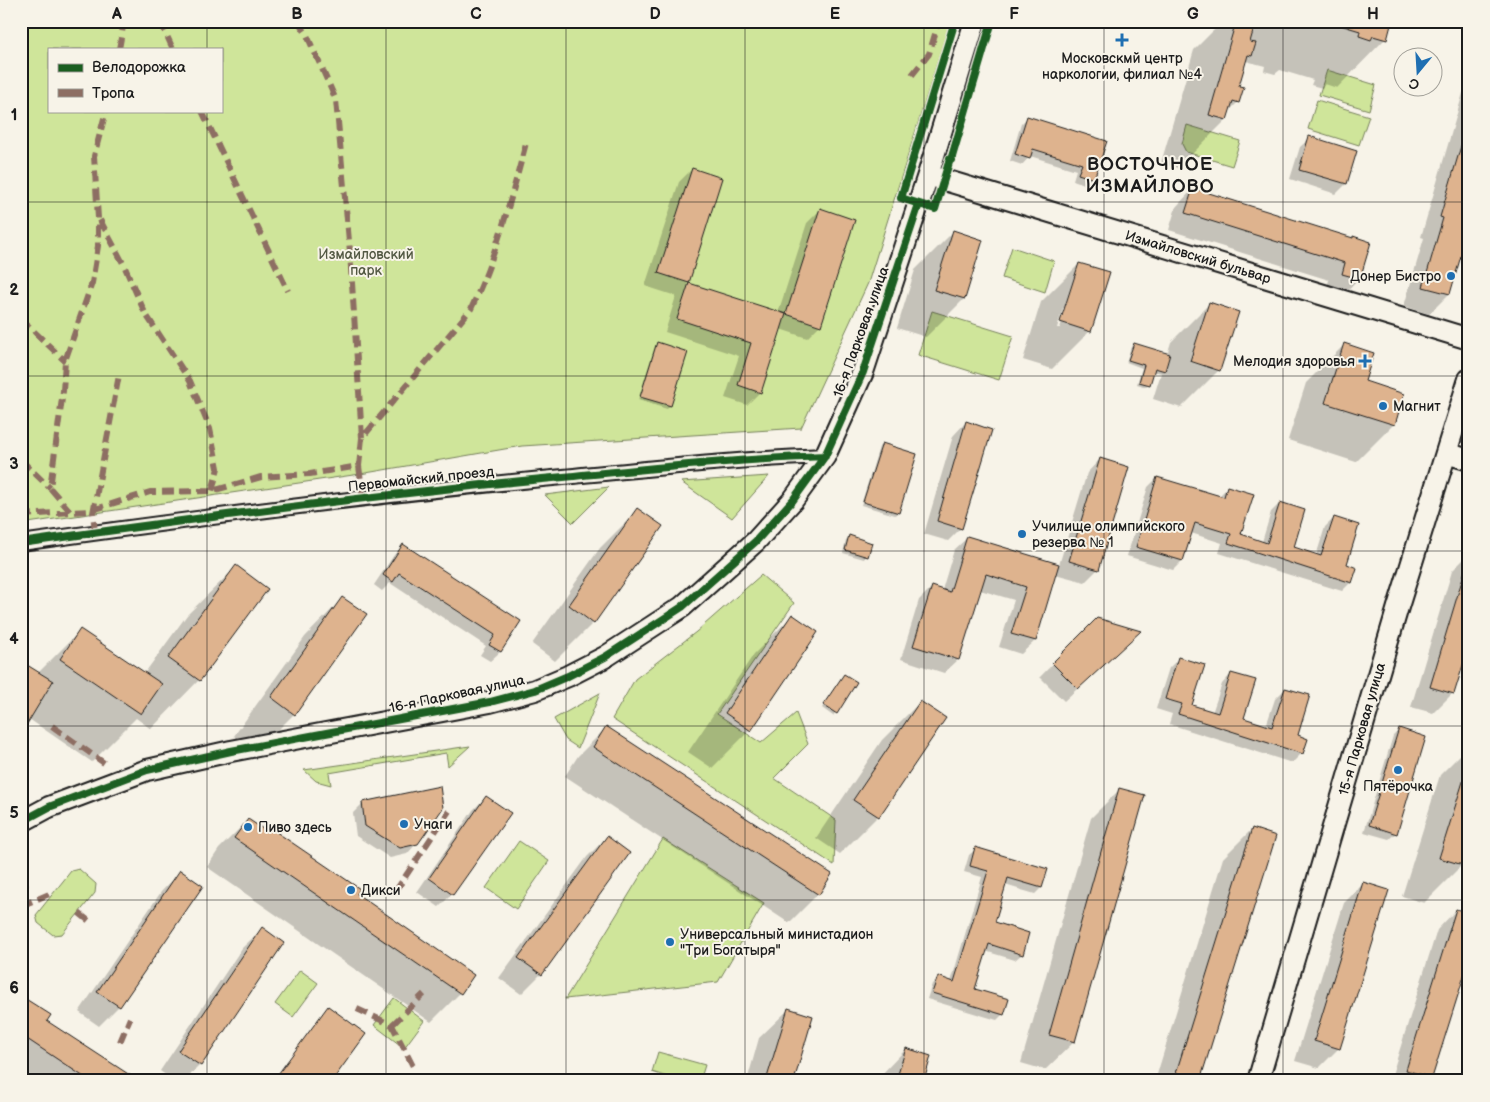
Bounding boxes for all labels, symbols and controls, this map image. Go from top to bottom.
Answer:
text: A [111,5,122,24]
text: B [291,5,303,24]
text: C [470,5,482,24]
text: D [649,5,661,24]
text: E [830,5,840,24]
text: F [1009,5,1019,24]
text: G [1187,5,1199,24]
text: H [1367,5,1379,24]
marker: Московскмй центр наркологии, филиал №4 [1115,33,1129,47]
legend [48,48,222,112]
north arrow [1392,48,1442,98]
place label: Московскмй центр наркологии, филиал №4 [1042,50,1202,83]
text: Велодорожка [92,58,186,77]
text: С [1407,74,1421,93]
text: Тропа [92,84,135,103]
text: 1 [11,106,17,125]
district label: ВОСТОЧНОЕ ИЗМАЙЛОВО [1085,153,1215,198]
street label: Измайловский бульвар [1123,227,1273,287]
park label: Измайловский парк [318,246,414,279]
street label: 16-я Парковая улица [829,264,893,400]
place label: Донер Бистро [1350,268,1441,285]
marker: Донер Бистро [1445,270,1457,282]
text: 2 [9,281,19,300]
place label: Мелодия здоровья [1233,353,1355,370]
marker: Мелодия здоровья [1359,355,1371,367]
place label: Магнит [1393,398,1441,415]
marker: Магнит [1377,400,1389,412]
text: 3 [9,455,19,474]
street label: Первомайский проезд [347,463,495,495]
place label: Училище олимпийского резерва № 1 [1032,518,1185,551]
marker: Училище олимпийского резерва № 1 [1016,528,1028,540]
text: 4 [9,630,19,649]
street label: 15-я Парковая улица [1335,660,1389,797]
street label: 16-я Парковая улица [388,671,527,717]
marker: Пятёрочка [1392,764,1404,776]
place label: Пятёрочка [1363,778,1434,795]
text: 5 [9,804,19,823]
place label: Унаги [414,816,453,833]
marker: Унаги [398,818,410,830]
place label: Пиво здесь [258,819,332,836]
marker: Пиво здесь [242,821,254,833]
place label: Дикси [361,882,401,899]
marker: Дикси [345,884,357,896]
place label: Универсальный министадион "Три Богатыря" [680,926,873,959]
marker: Универсальный министадион "Три Богатыря" [664,936,676,948]
text: 6 [9,979,19,998]

